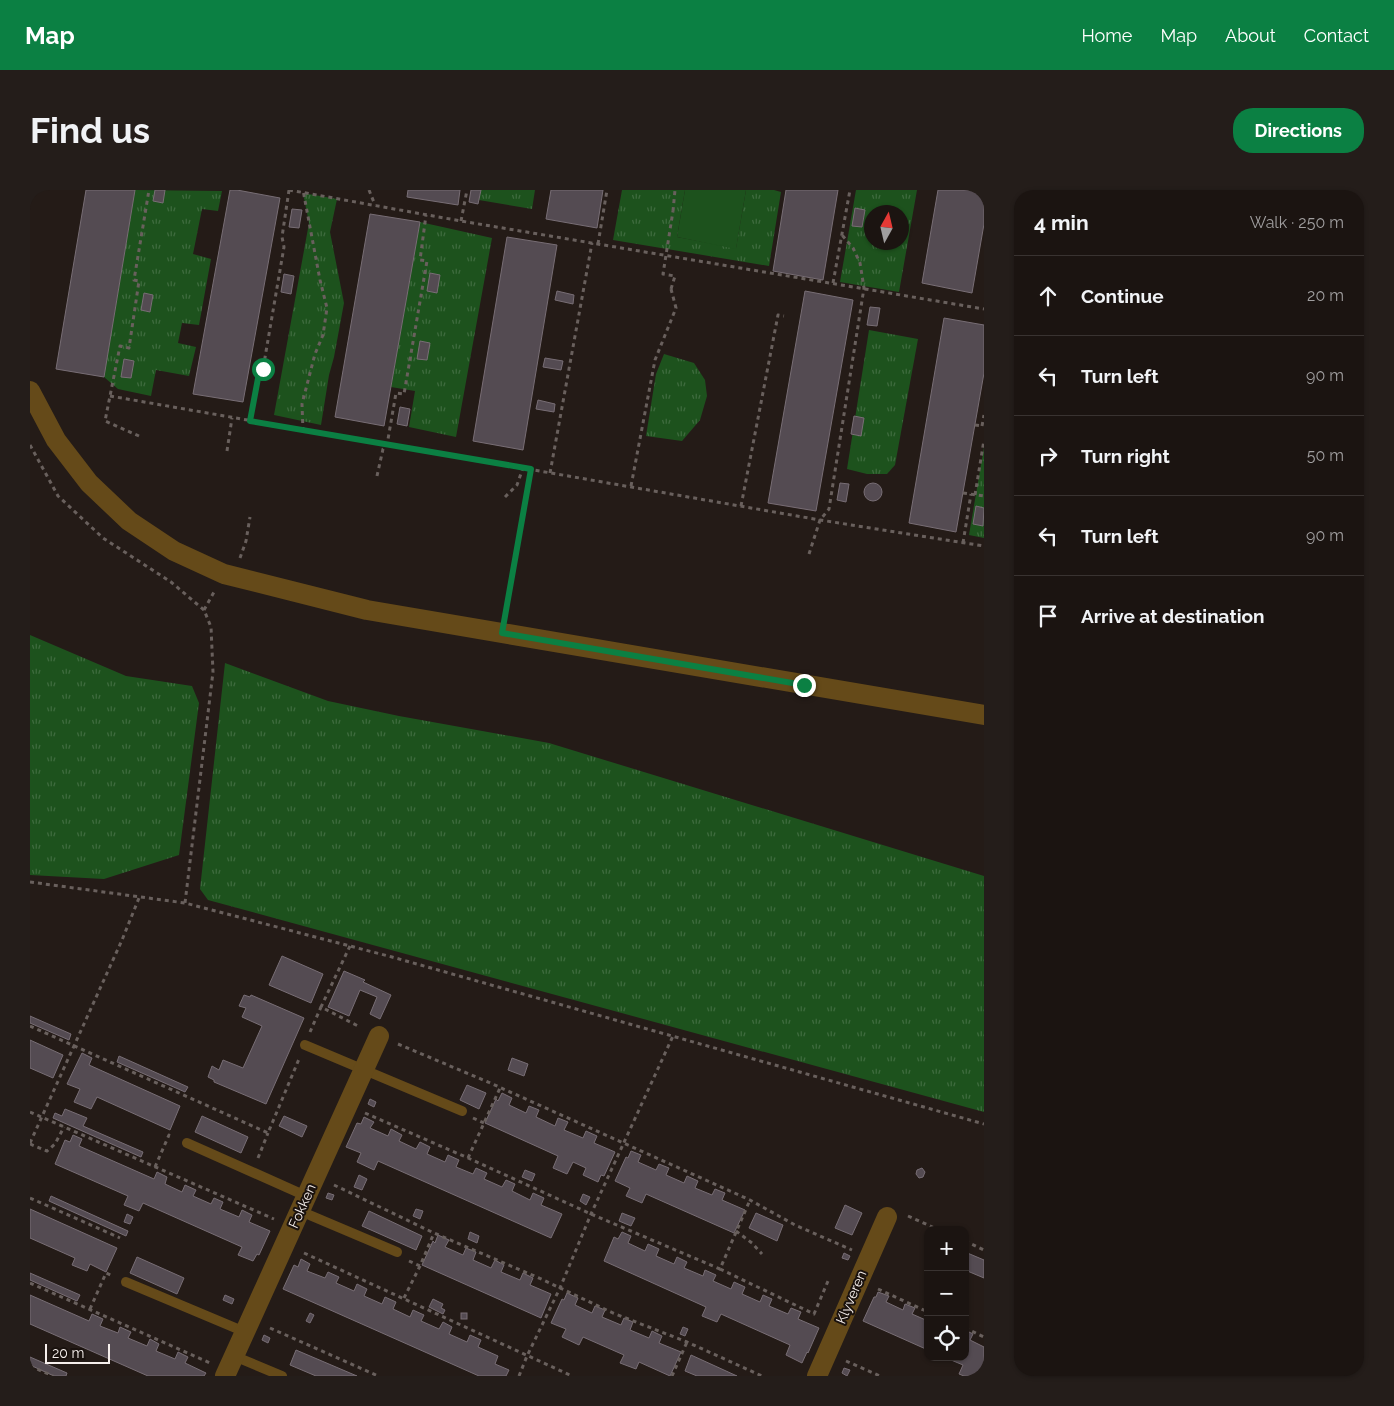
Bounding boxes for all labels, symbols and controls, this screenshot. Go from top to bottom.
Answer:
text: Map [25,21,75,50]
text: Home [1081,25,1132,46]
text: Map [1160,25,1197,46]
text: About [1225,25,1276,46]
text: Contact [1304,25,1369,46]
button: Directions [1233,108,1364,153]
text: Find us [30,110,150,151]
north arrow [864,205,909,250]
text: 4 min [1034,210,1089,235]
text: Walk · 250 m [1250,213,1344,232]
icon: ahead [1034,282,1062,310]
text: Continue [1081,285,1164,307]
text: 20 m [1307,286,1344,305]
route start [252,358,275,381]
icon: left [1034,362,1062,390]
text: Turn left [1081,365,1158,387]
text: 90 m [1306,366,1344,385]
icon: right [1034,442,1062,470]
text: Turn right [1081,445,1170,467]
text: 50 m [1307,446,1344,465]
icon: left [1034,522,1062,550]
text: Turn left [1081,525,1158,547]
text: 90 m [1306,526,1344,545]
icon: arrive [1034,602,1062,630]
text: Arrive at destination [1081,605,1265,627]
route end [793,674,816,697]
street label: Fokken [285,1181,319,1231]
map controls [924,1226,969,1361]
button: + [924,1226,969,1271]
street label: Klyveren [833,1268,869,1326]
button: − [924,1271,969,1316]
button: locate [924,1316,969,1361]
scale bar [45,1341,110,1364]
text: 20 m [52,1345,84,1361]

